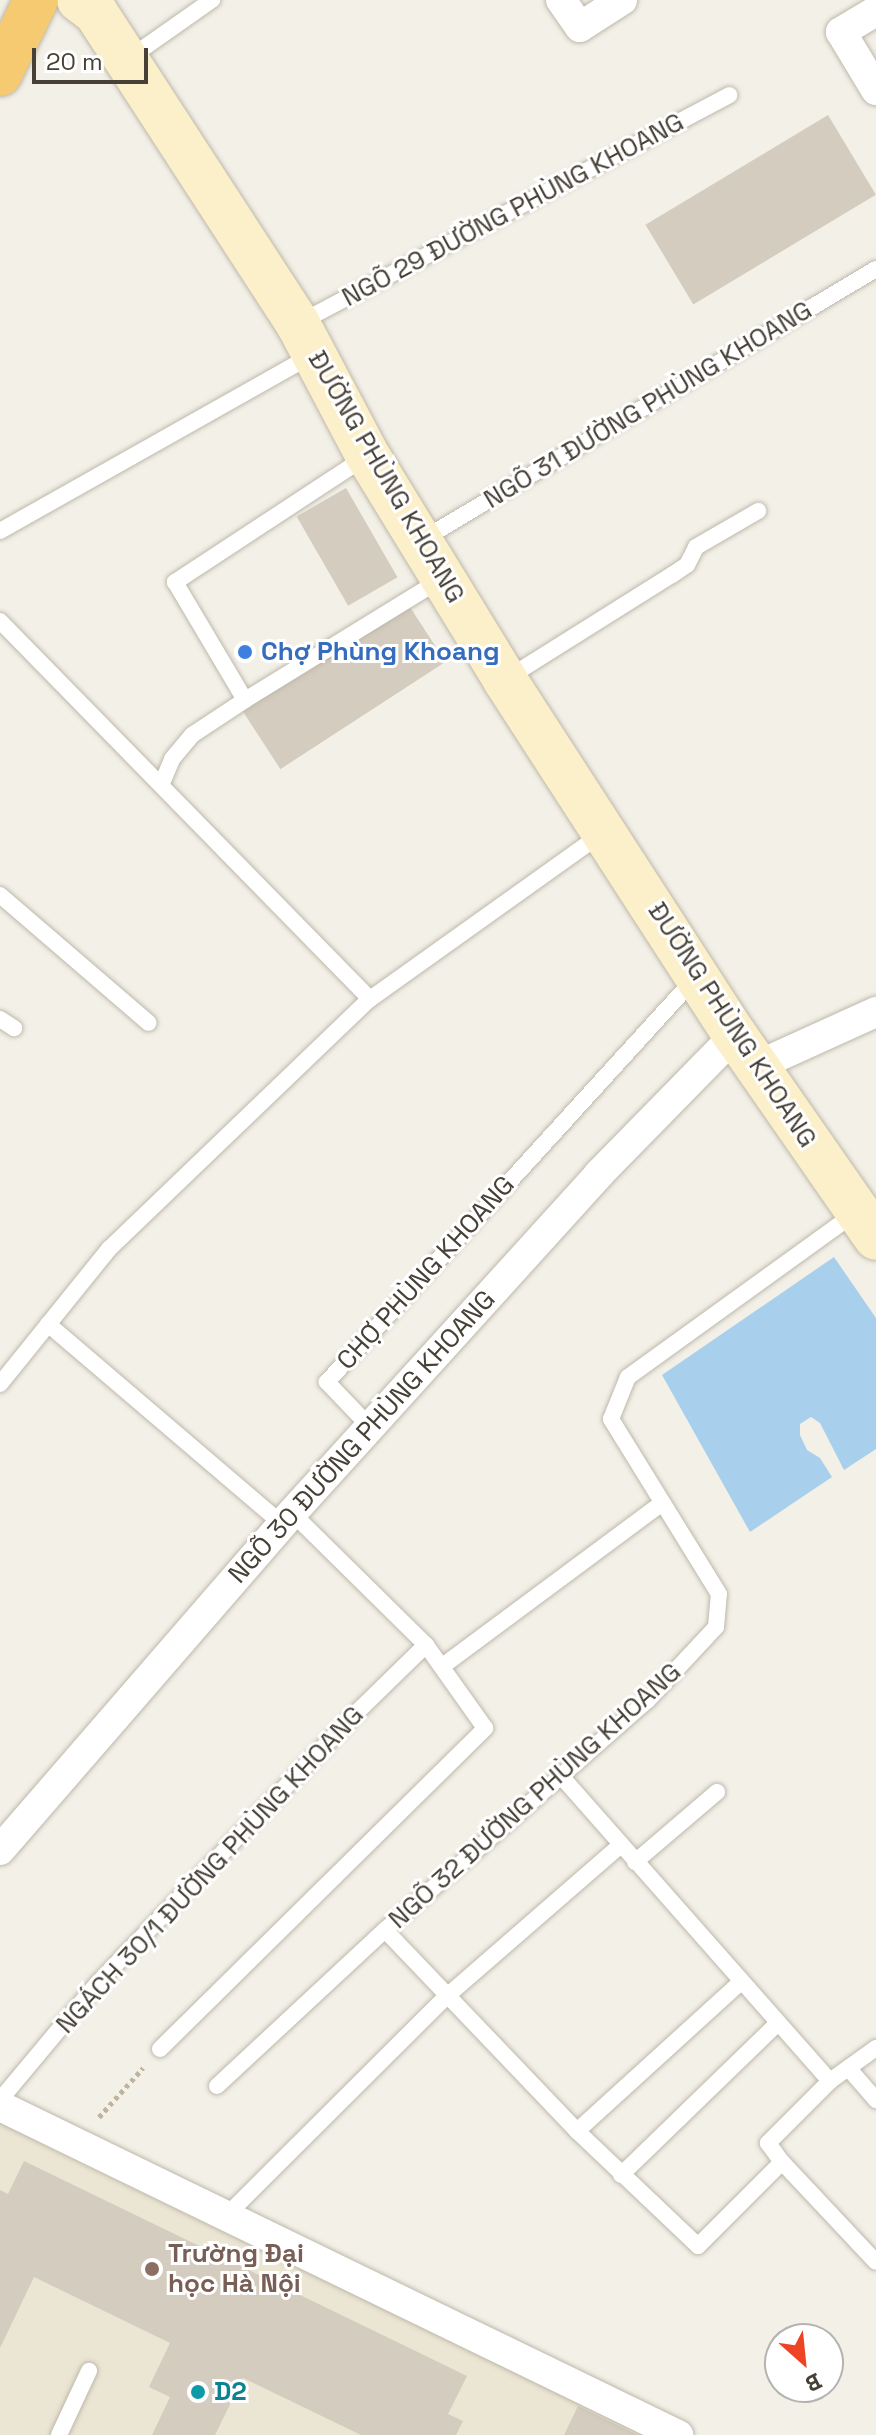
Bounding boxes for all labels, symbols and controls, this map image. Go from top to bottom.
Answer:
scale bar [36,32,152,82]
text: 20 m [46,46,103,77]
street label: NGÕ 29 ĐƯỜNG PHÙNG KHOANG [337,106,689,314]
street label: NGÕ 31 ĐƯỜNG PHÙNG KHOANG [478,295,818,515]
street label: ĐƯỜNG PHÙNG KHOANG [301,346,471,608]
place label: Chợ Phùng Khoang [261,636,500,668]
marker: Chợ Phùng Khoang [236,643,254,661]
street label: ĐƯỜNG PHÙNG KHOANG [641,897,823,1153]
street label: CHỢ PHÙNG KHOANG [331,1170,521,1376]
street label: NGÕ 30 ĐƯỜNG PHÙNG KHOANG [222,1284,502,1590]
street label: NGÕ 32 ĐƯỜNG PHÙNG KHOANG [383,1657,687,1935]
street label: NGÁCH 30/1 ĐƯỜNG PHÙNG KHOANG [50,1700,370,2040]
place label: Trường Đại học Hà Nội [168,2238,304,2300]
marker: Trường Đại học Hà Nội [143,2260,161,2278]
north arrow [764,2323,844,2403]
text: B [801,2367,827,2398]
place label: D2 [214,2376,247,2408]
marker: D2 [189,2383,207,2401]

